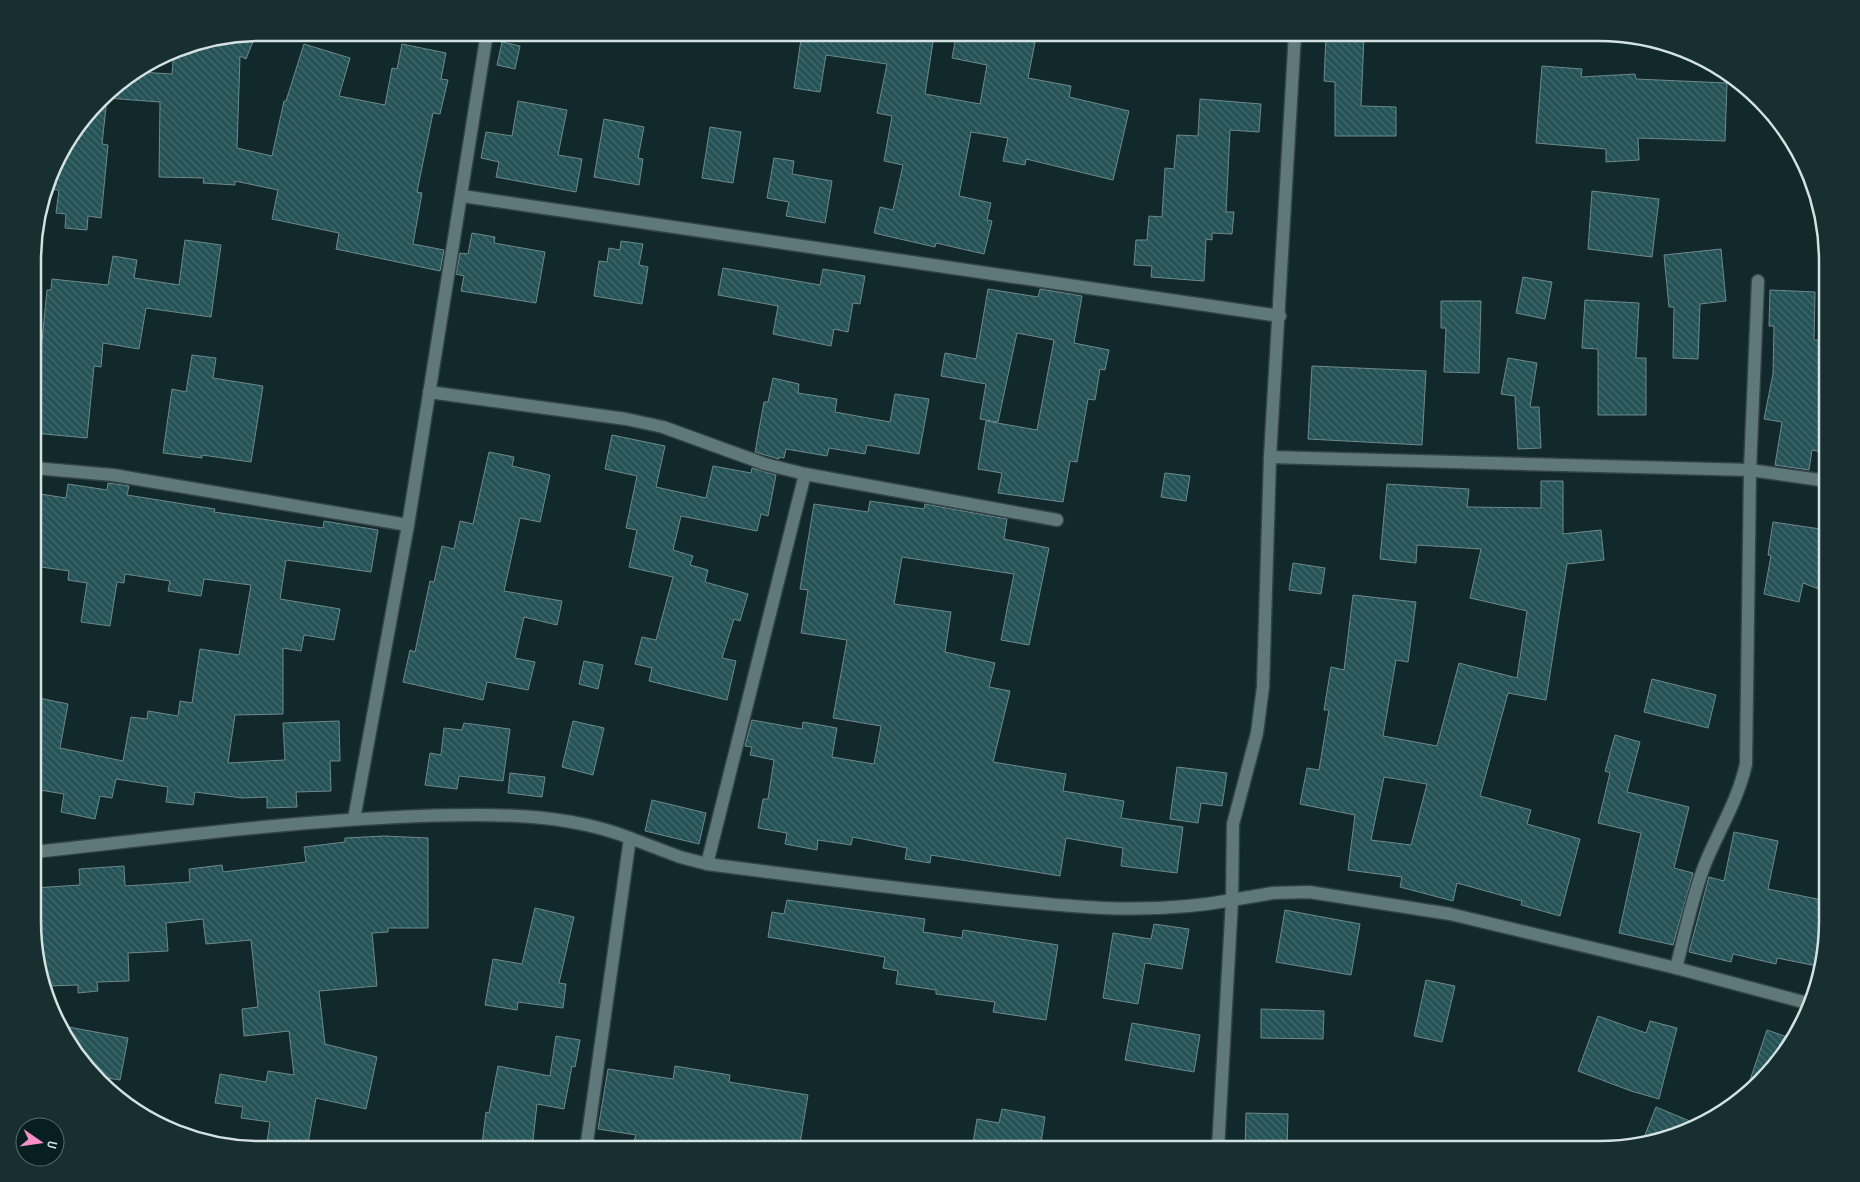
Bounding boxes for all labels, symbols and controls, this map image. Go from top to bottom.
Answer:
north arrow [15,1117,65,1167]
text: U [43,1139,61,1150]

